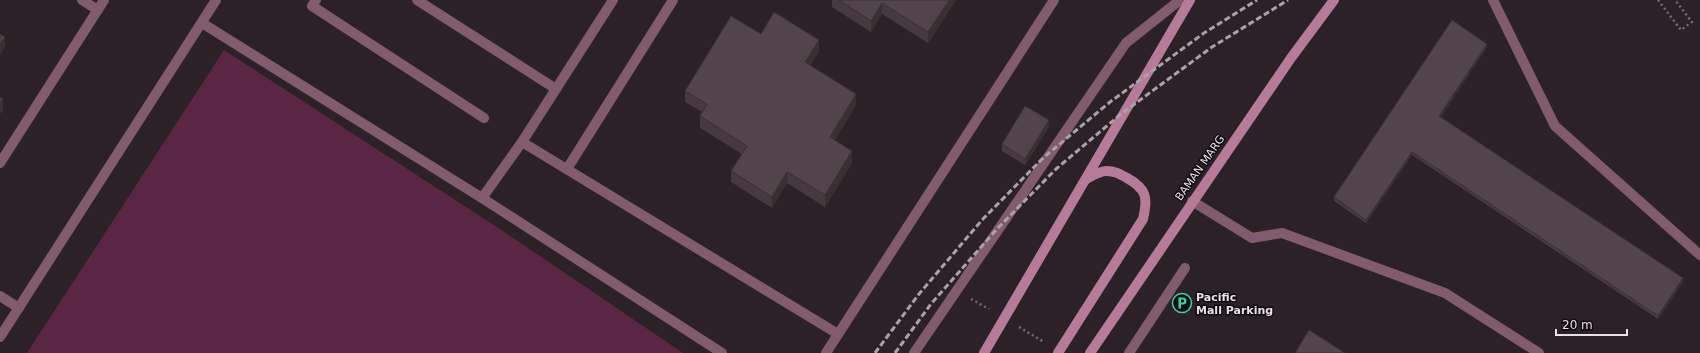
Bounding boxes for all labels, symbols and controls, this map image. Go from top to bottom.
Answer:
street label: BAMAN MARG [1173,133,1227,203]
place label: Pacific Mall Parking [1196,291,1273,317]
parking icon: Pacific Mall Parking [1171,292,1193,314]
scale bar [1556,311,1627,337]
text: 20 m [1562,318,1593,332]

